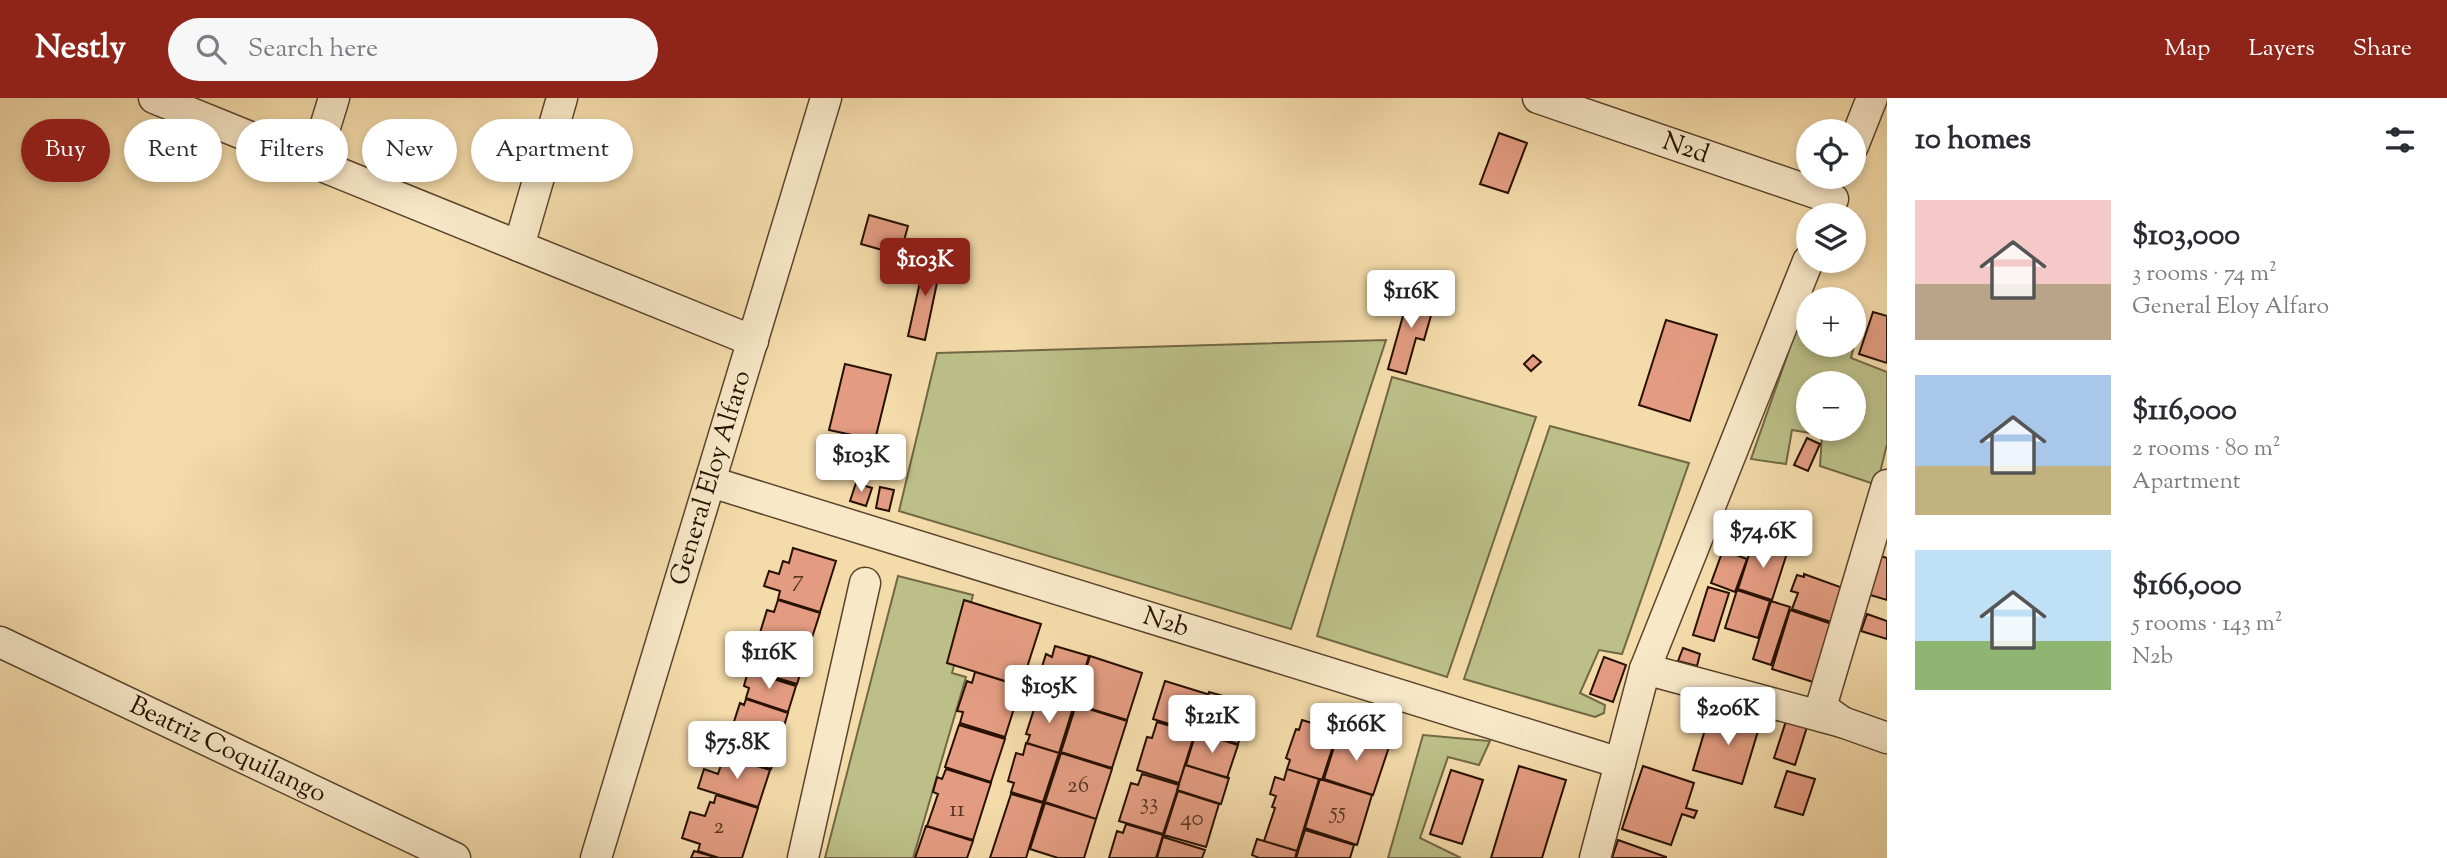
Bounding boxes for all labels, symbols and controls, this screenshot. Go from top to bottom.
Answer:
search box [168,18,658,81]
text: Nestly [35,25,126,73]
icon: search [192,30,230,68]
text: Search here [248,31,378,68]
text: Map [2164,32,2210,66]
text: Layers [2248,32,2315,66]
text: Share [2353,32,2412,66]
chip: Buy [21,119,110,182]
chip: Rent [124,119,222,182]
chip: Filters [236,119,348,182]
chip: New [362,119,457,182]
chip: Apartment [471,119,633,182]
map controls [1796,119,1866,441]
button: locate [1796,119,1866,189]
text: 10 homes [1915,119,2031,162]
icon: filters [2381,121,2419,159]
street label: N2d [1657,123,1714,174]
button: layers [1796,203,1866,273]
text: $103,000 [2132,215,2240,258]
icon: home [1971,228,2055,312]
pin: $103K [876,238,974,298]
text: $103K [896,244,954,277]
text: 3 rooms · 74 m² [2132,258,2277,291]
pin: $116K [1362,271,1460,330]
text: $116K [1383,276,1439,309]
button: + [1796,287,1866,357]
text: General Eloy Alfaro [2132,291,2329,324]
street label: General Eloy Alfaro [661,366,761,590]
button: − [1796,371,1866,441]
text: $116,000 [2132,390,2237,433]
icon: home [1971,403,2055,487]
text: 2 rooms · 80 m² [2132,433,2280,466]
pin: $103K [812,434,910,494]
text: $103K [832,440,890,473]
text: Apartment [2132,466,2241,499]
pin: $74.6K [1706,510,1820,570]
text: $74.6K [1729,516,1797,549]
house number: 7 [792,564,804,597]
text: $166,000 [2132,565,2242,608]
icon: home [1971,578,2055,662]
street label: N2b [1138,598,1193,647]
text: 5 rooms · 143 m² [2132,608,2283,641]
pin: $116K [720,632,818,691]
text: $116K [741,637,797,670]
text: N2b [2132,641,2173,674]
pin: $105K [1000,666,1098,725]
text: $105K [1021,671,1077,704]
street label: Beatriz Coquilango [123,687,332,813]
pin: $206K [1679,688,1777,747]
text: $206K [1696,693,1760,726]
pin: $121K [1163,696,1261,755]
text: $121K [1184,701,1240,734]
pin: $166K [1307,704,1405,763]
text: $166K [1326,709,1386,742]
pin: $75.8K [680,722,794,781]
text: $75.8K [704,727,770,760]
house number: 26 [1067,770,1089,803]
house number: 33 [1140,787,1158,820]
house number: 11 [949,794,965,827]
house number: 55 [1328,796,1346,829]
house number: 40 [1180,803,1204,836]
house number: 2 [714,811,725,844]

